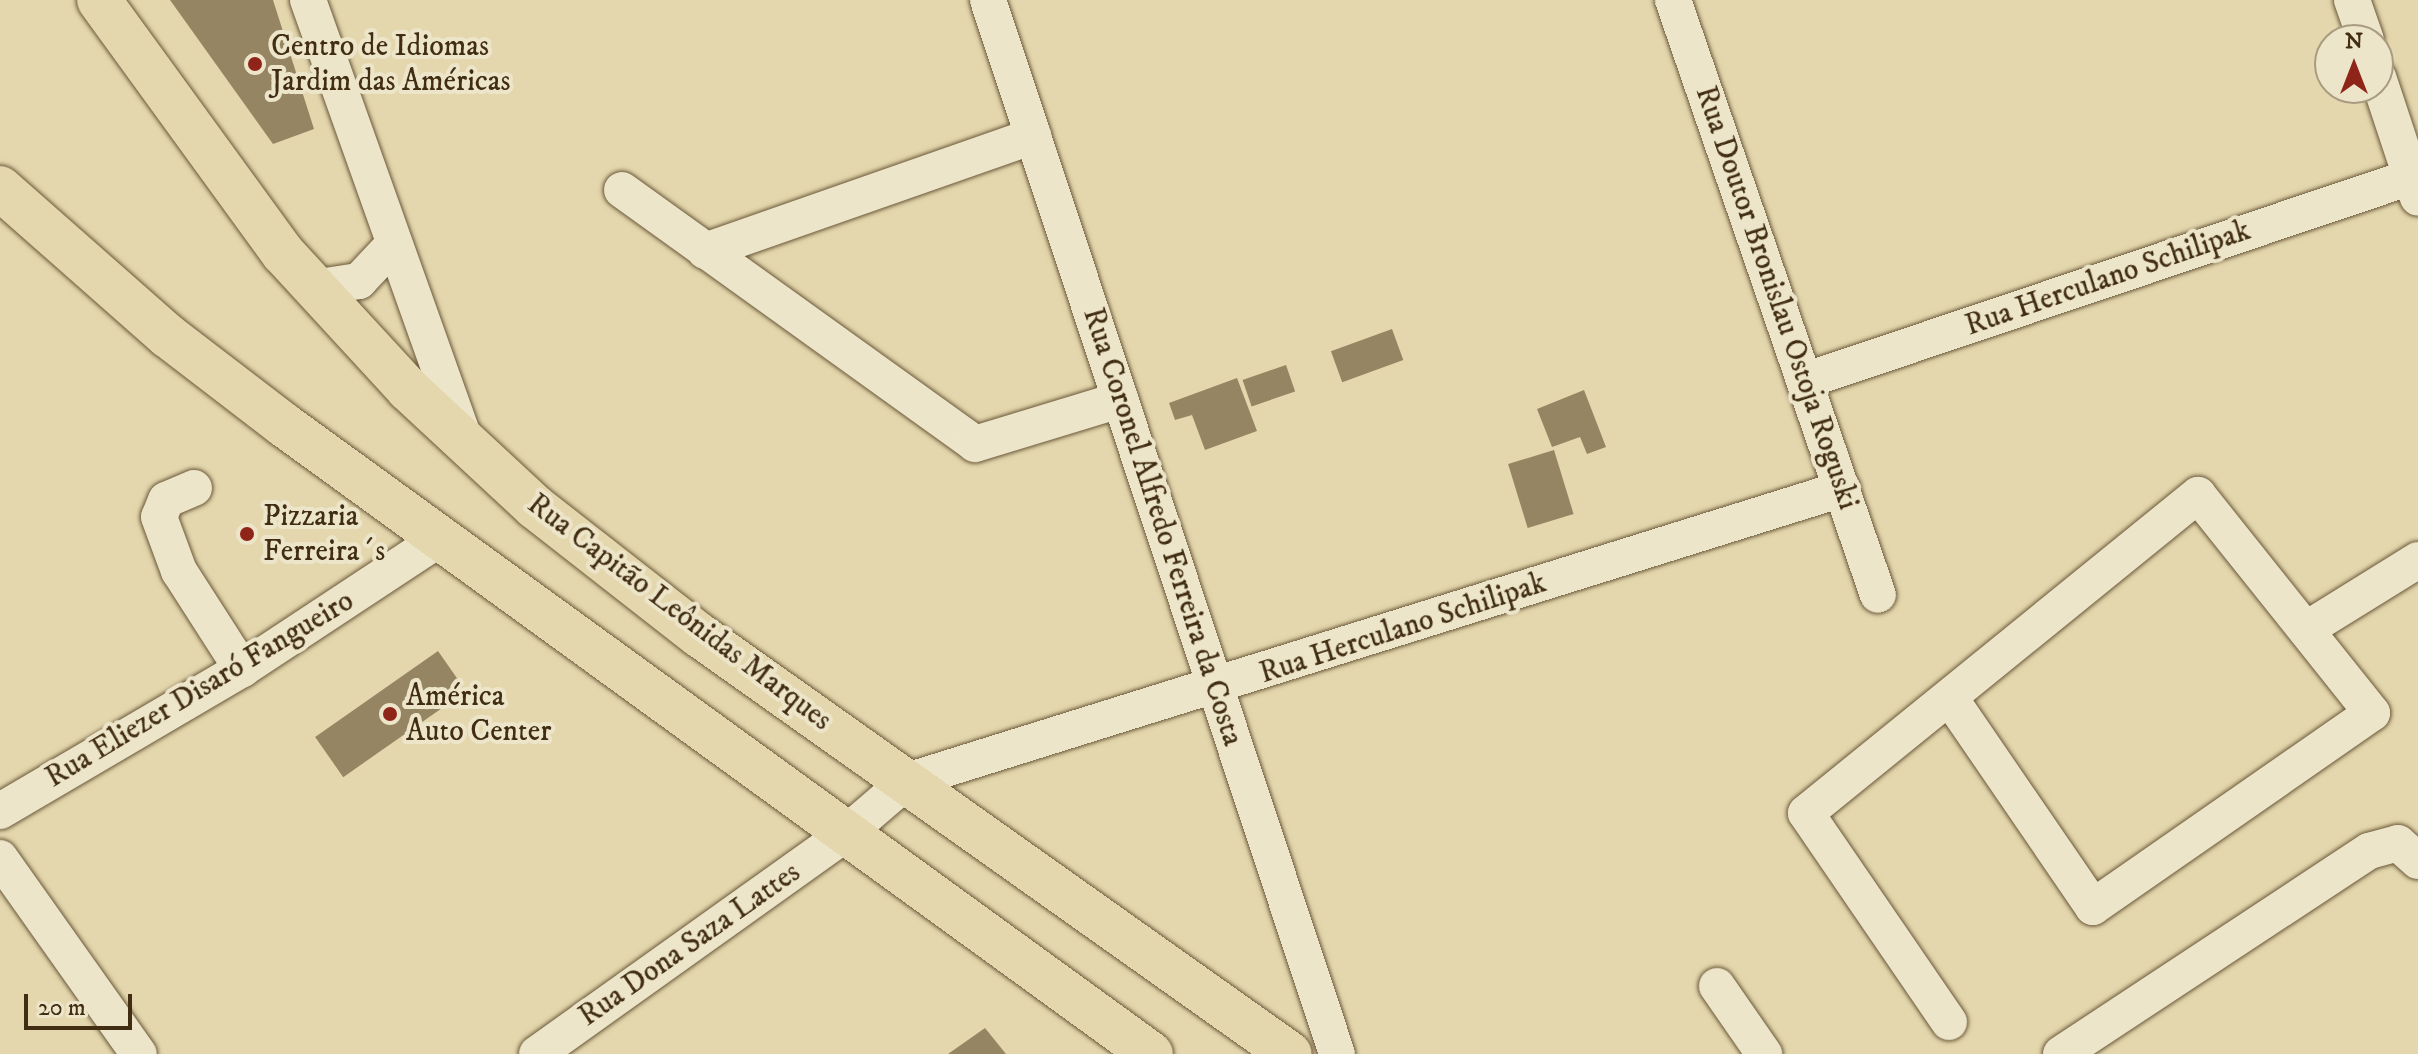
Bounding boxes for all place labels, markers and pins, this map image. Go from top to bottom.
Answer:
place label: Centro de Idiomas Jardim das Américas [271,29,511,100]
marker: Centro de Idiomas Jardim das Américas [246,55,264,73]
place label: Pizzaria Ferreira´s [263,499,385,570]
marker: Pizzaria Ferreira´s [238,525,256,543]
place label: América Auto Center [406,679,551,750]
marker: América Auto Center [381,705,399,723]

